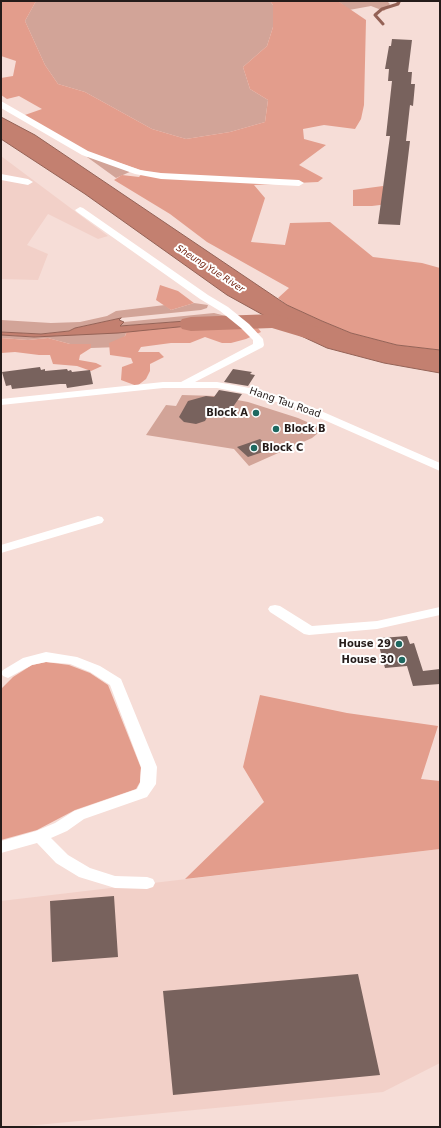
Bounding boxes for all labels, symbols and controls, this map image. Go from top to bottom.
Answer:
water label: Sheung Yue River [174,243,246,295]
street label: Hang Tau Road [248,385,322,421]
place label: Block A [206,407,248,419]
marker: Block A [251,408,261,418]
place label: Block B [284,423,326,435]
marker: Block B [271,424,281,434]
place label: Block C [262,442,303,454]
marker: Block C [249,443,259,453]
place label: House 29 [339,638,391,650]
marker: House 29 [394,639,404,649]
place label: House 30 [342,654,394,666]
marker: House 30 [397,655,407,665]

